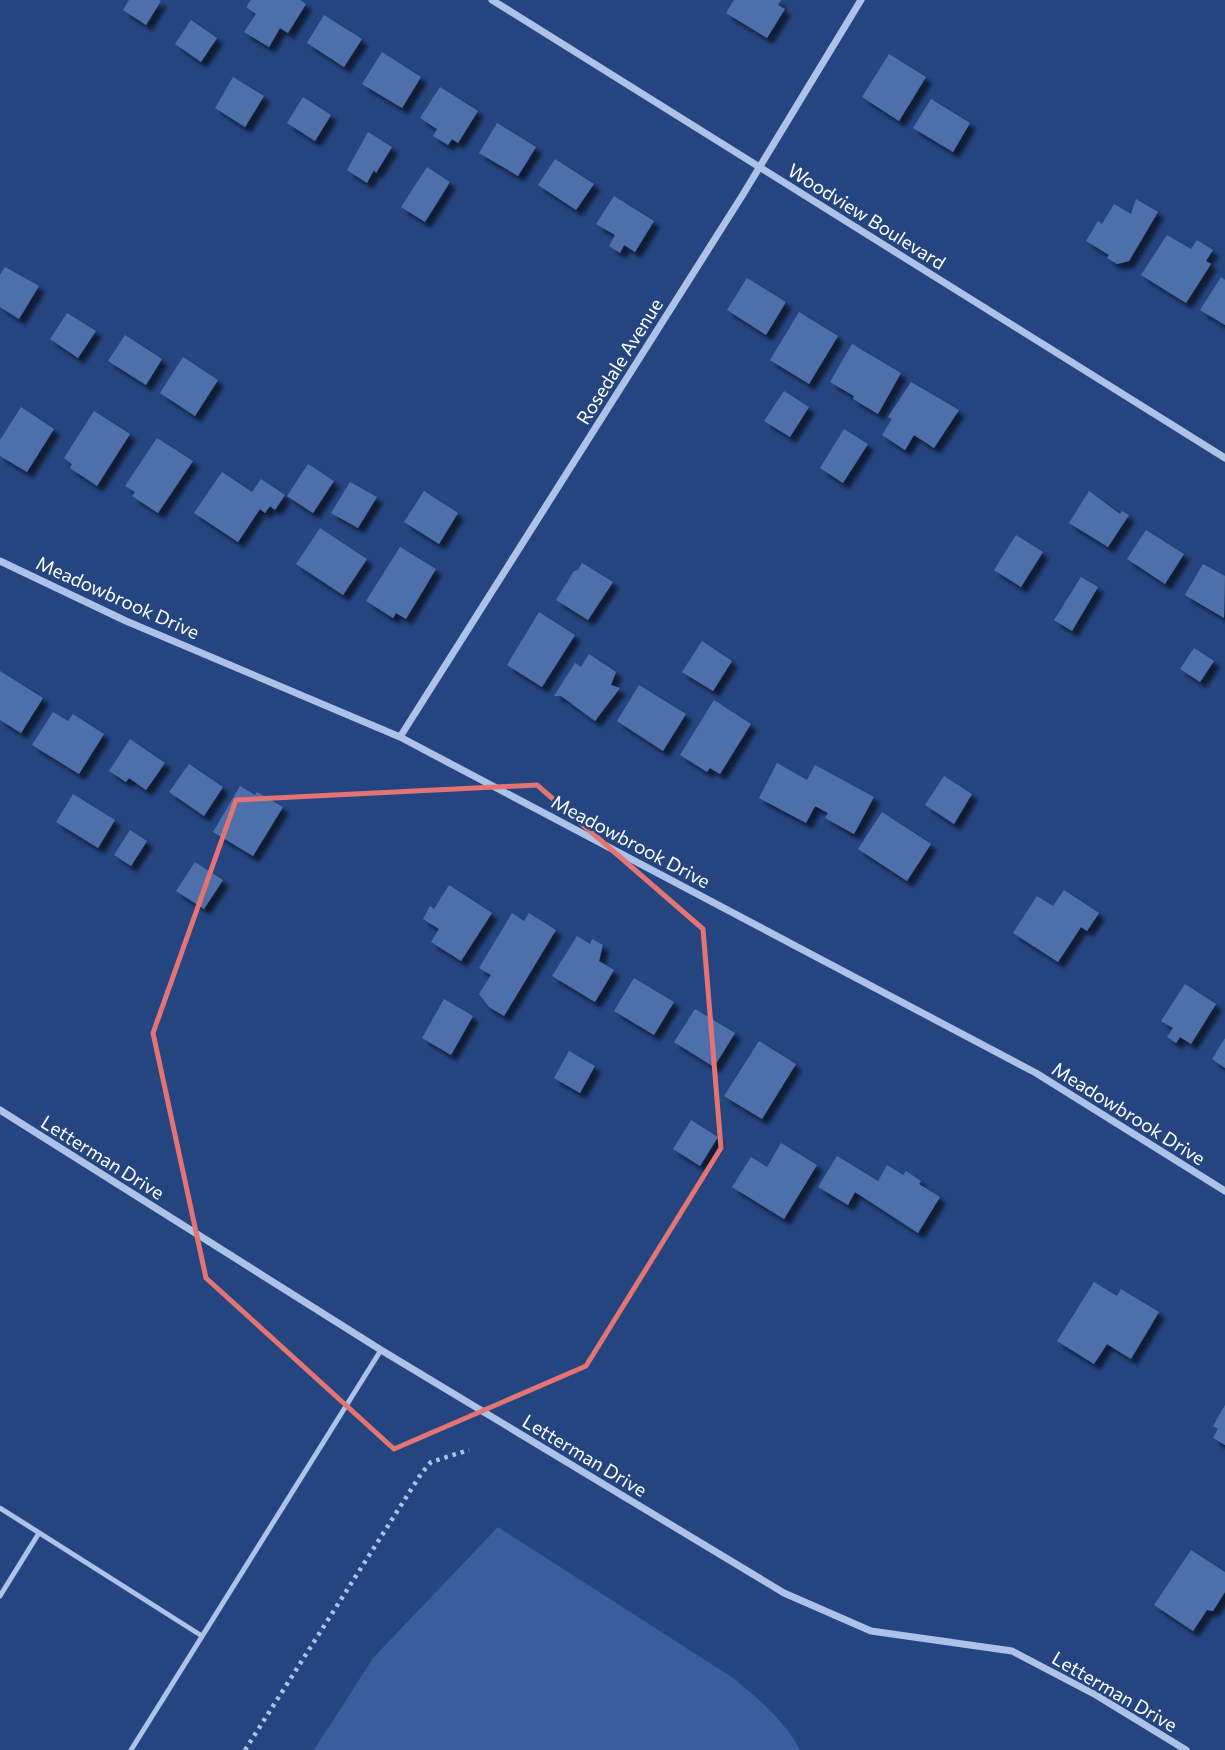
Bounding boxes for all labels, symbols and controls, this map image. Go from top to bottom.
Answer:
street label: Woodview Boulevard [784,158,950,274]
street label: Rosedale Avenue [571,294,667,428]
street label: Meadowbrook Drive [33,551,203,643]
street label: Meadowbrook Drive [548,789,714,893]
street label: Meadowbrook Drive [1048,1057,1210,1169]
street label: Letterman Drive [37,1110,169,1204]
street label: Letterman Drive [519,1409,651,1501]
street label: Letterman Drive [1048,1646,1182,1736]

